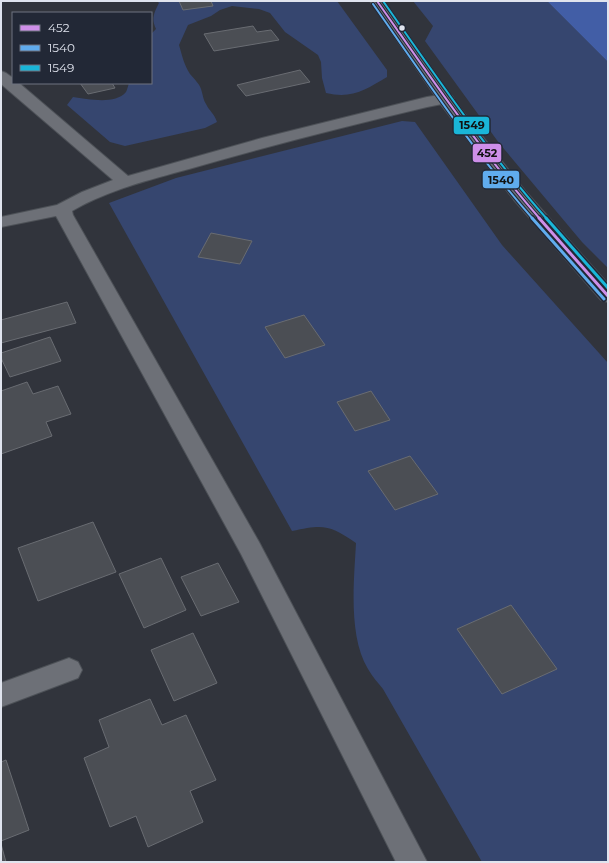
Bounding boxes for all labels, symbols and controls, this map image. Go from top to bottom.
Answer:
legend [12,12,152,84]
text: 452 [48,20,70,35]
unlabelled marker [397,23,407,33]
text: 1540 [48,40,75,55]
text: 1549 [48,60,74,75]
line badge: 1549 [453,116,490,135]
text: 1549 [459,118,485,132]
line badge: 452 [472,143,502,163]
text: 452 [477,146,498,160]
line badge: 1540 [482,170,520,189]
text: 1540 [488,173,514,187]

